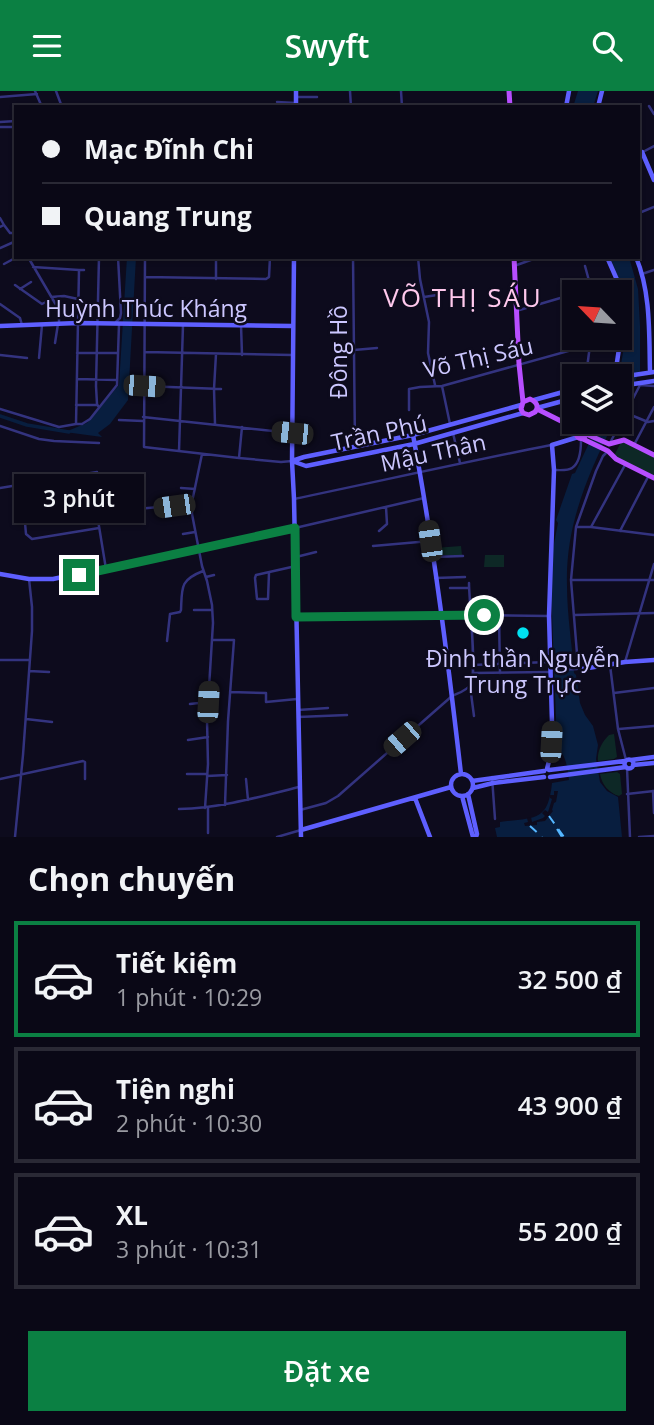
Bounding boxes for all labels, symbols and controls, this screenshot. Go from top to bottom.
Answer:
text: Swyft [284,24,370,67]
icon: menu [28,27,66,65]
icon: search [588,27,626,65]
text: Mạc Đĩnh Chi [84,131,254,167]
text: Quang Trung [84,198,252,234]
district label: VÕ THỊ SÁU [383,279,543,315]
north arrow [562,280,632,350]
map controls [562,280,632,434]
street label: Huỳnh Thúc Kháng [45,292,248,324]
street label: Đông Hồ [322,305,354,399]
street label: Võ Thị Sáu [420,329,536,385]
button: layers [562,364,632,434]
car [123,374,166,398]
street label: Trần Phú [328,406,430,458]
car [271,420,314,446]
street label: Mậu Thân [377,425,489,479]
callout: 3 phút [14,473,144,523]
text: 3 phút [43,482,115,514]
car [152,493,197,519]
car [417,519,444,563]
route end [63,559,95,591]
route start [468,599,500,631]
marker: Đình thần Nguyễn Trung Trực [515,625,531,641]
place label: Đình thần Nguyễn Trung Trực [426,642,620,700]
car [197,680,220,724]
car [380,717,425,761]
car [540,720,563,764]
text: Chọn chuyến [28,857,235,900]
text: Tiết kiệm [116,945,237,981]
icon: car [32,948,95,1011]
text: 32 500 ₫ [518,961,622,997]
text: 1 phút · 10:29 [116,981,262,1013]
text: Tiện nghi [116,1071,235,1107]
icon: car [32,1074,95,1137]
text: 43 900 ₫ [518,1087,622,1123]
text: 2 phút · 10:30 [116,1107,262,1139]
text: XL [116,1197,148,1233]
icon: car [32,1200,95,1263]
text: 55 200 ₫ [518,1213,622,1249]
text: 3 phút · 10:31 [116,1233,262,1265]
button: Đặt xe [28,1331,626,1411]

